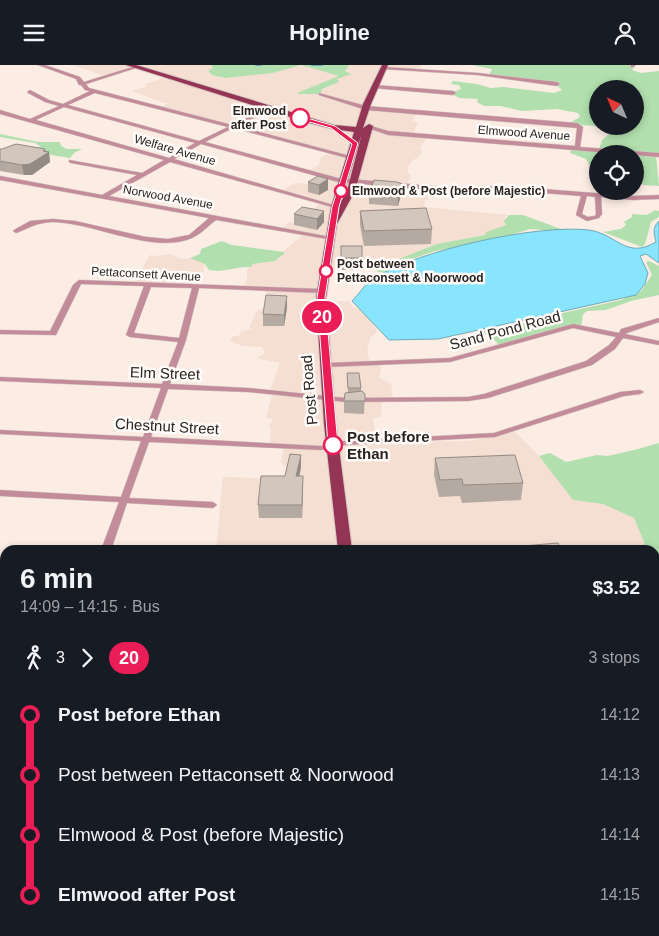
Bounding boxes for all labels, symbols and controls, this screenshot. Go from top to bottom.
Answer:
icon: menu [20,19,48,47]
icon: person [611,19,639,47]
text: Hopline [289,20,370,45]
north arrow [589,80,644,135]
map controls [589,80,644,200]
place label: Elmwood after Post [231,104,286,132]
marker: Elmwood after Post [290,108,310,128]
street label: Elmwood Avenue [477,123,571,143]
street label: Welfare Avenue [133,132,218,168]
button: locate [589,145,644,200]
street label: Norwood Avenue [122,182,214,212]
marker: Elmwood & Post (before Majestic) [334,184,348,198]
place label: Elmwood & Post (before Majestic) [352,184,545,198]
place label: Post between Pettaconsett & Noorwood [337,257,484,285]
street label: Pettaconsett Avenue [91,264,202,284]
marker: Post between Pettaconsett & Noorwood [319,264,333,278]
line badge: 20 [300,301,344,333]
text: 20 [312,307,332,327]
street label: Sand Pond Road [448,307,562,353]
street label: Post Road [297,354,321,426]
street label: Elm Street [130,363,201,383]
street label: Chestnut Street [115,415,220,437]
place label: Post before Ethan [347,428,430,462]
marker: Post before Ethan [323,435,343,455]
text: 6 min [20,563,93,594]
text: $3.52 [592,577,640,598]
text: 14:09 – 14:15 · Bus [20,598,160,615]
icon: walk [20,644,48,672]
icon: forward [73,644,101,672]
text: 20 [119,648,139,668]
text: 3 [56,649,65,666]
text: 3 stops [588,649,640,666]
text: Post before Ethan [58,704,221,725]
text: 14:12 [600,706,640,723]
text: Post between Pettaconsett & Noorwood [58,764,394,785]
text: 14:13 [600,766,640,783]
text: Elmwood & Post (before Majestic) [58,824,344,845]
text: 14:14 [600,826,640,843]
text: Elmwood after Post [58,884,235,905]
text: 14:15 [600,886,640,903]

